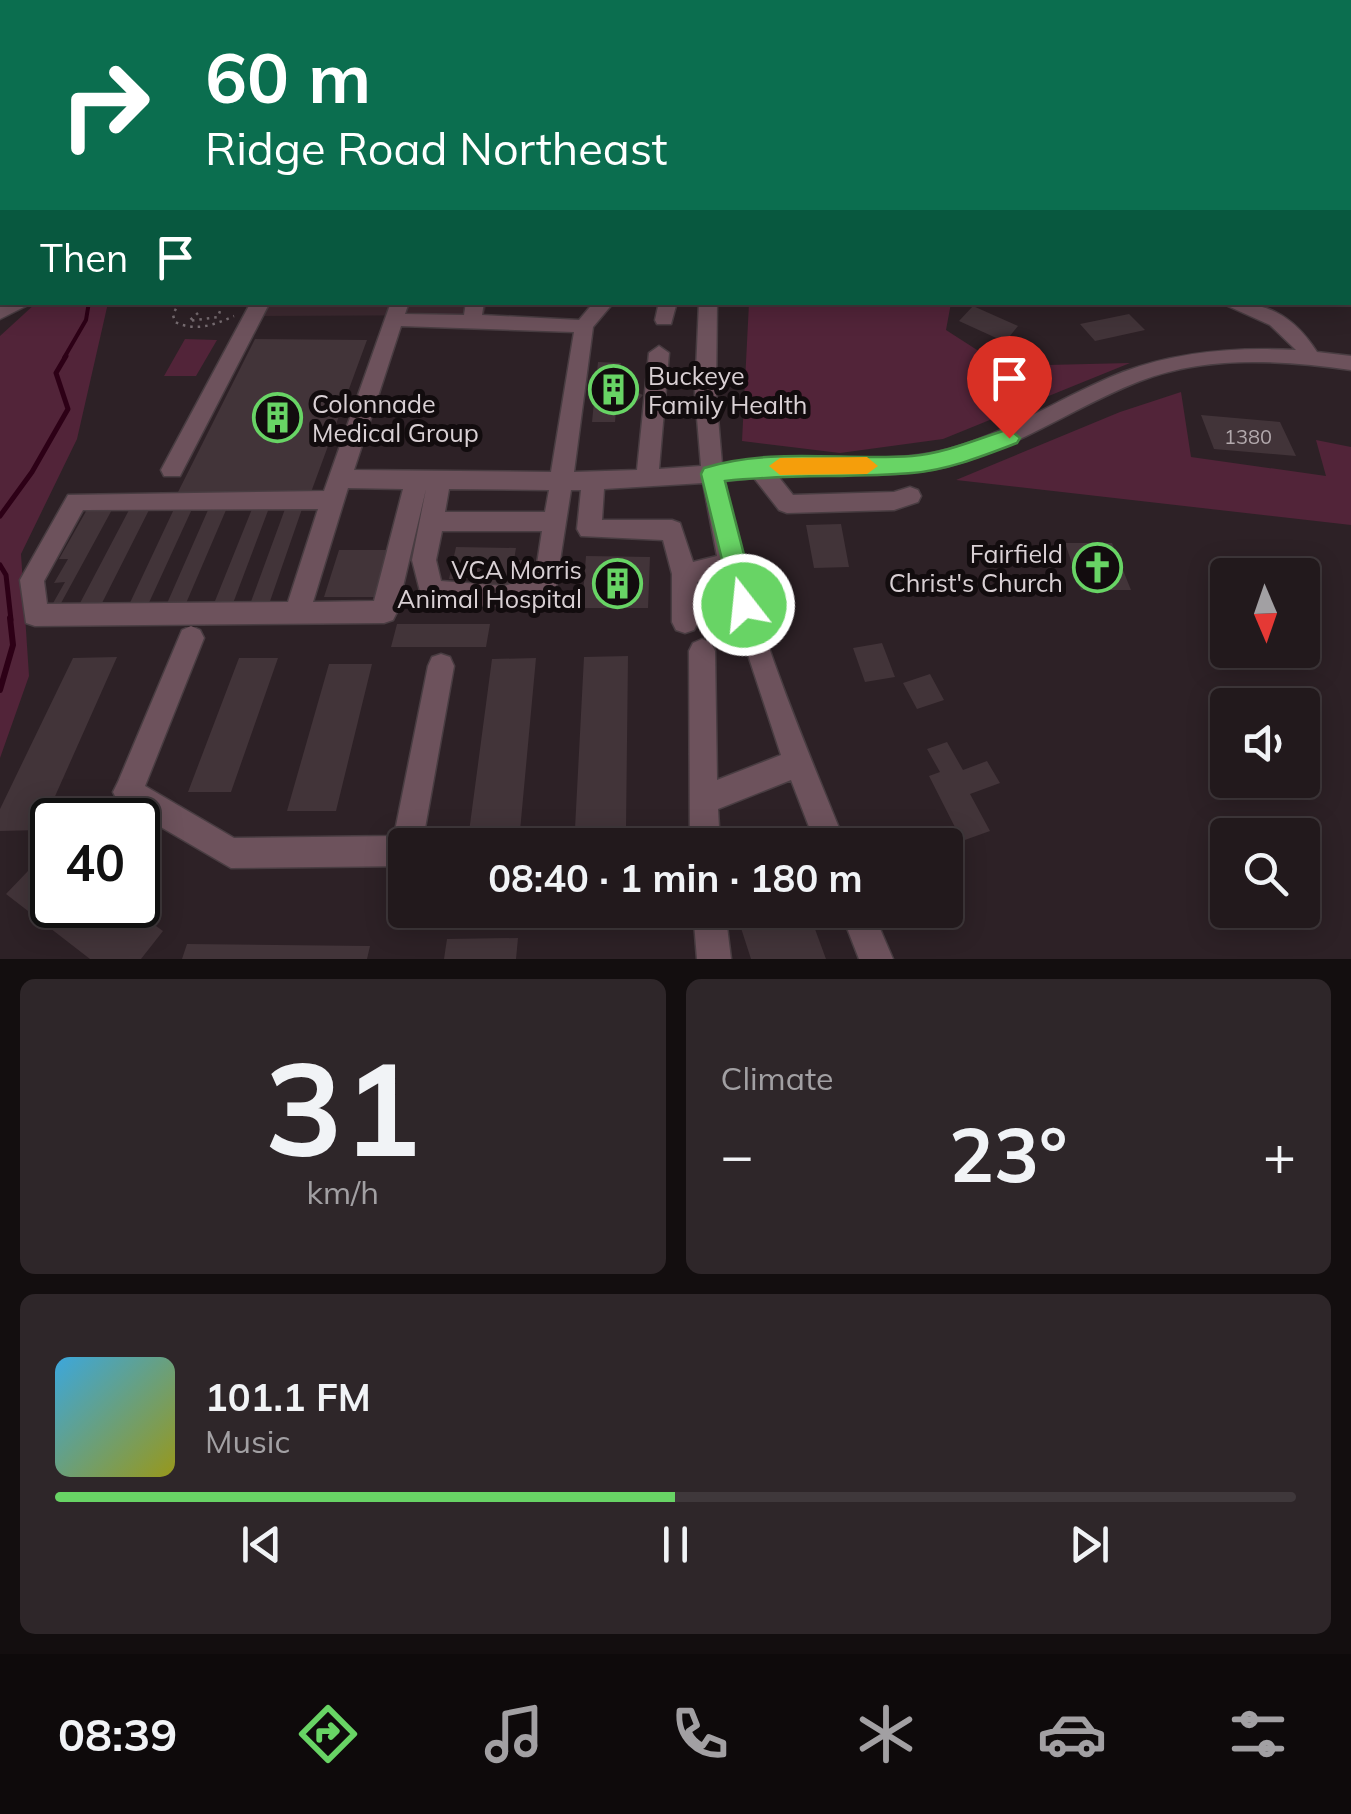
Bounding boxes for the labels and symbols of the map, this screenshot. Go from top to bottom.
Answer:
pin [967,336,1052,439]
place label: Buckeye Family Health [648,360,807,420]
building icon: Buckeye Family Health [587,363,639,415]
place label: Colonnade Medical Group [312,388,479,448]
building icon: Colonnade Medical Group [251,391,303,443]
house number: 1380 [1224,424,1272,449]
place label: Fairfield Christ's Church [889,538,1063,598]
church icon: Fairfield Christ's Church [1072,541,1124,593]
position arrow [692,553,796,657]
place label: VCA Morris Animal Hospital [397,554,582,614]
building icon: VCA Morris Animal Hospital [591,557,643,609]
north arrow [1210,558,1320,668]
speed limit sign: 40 [30,798,160,928]

